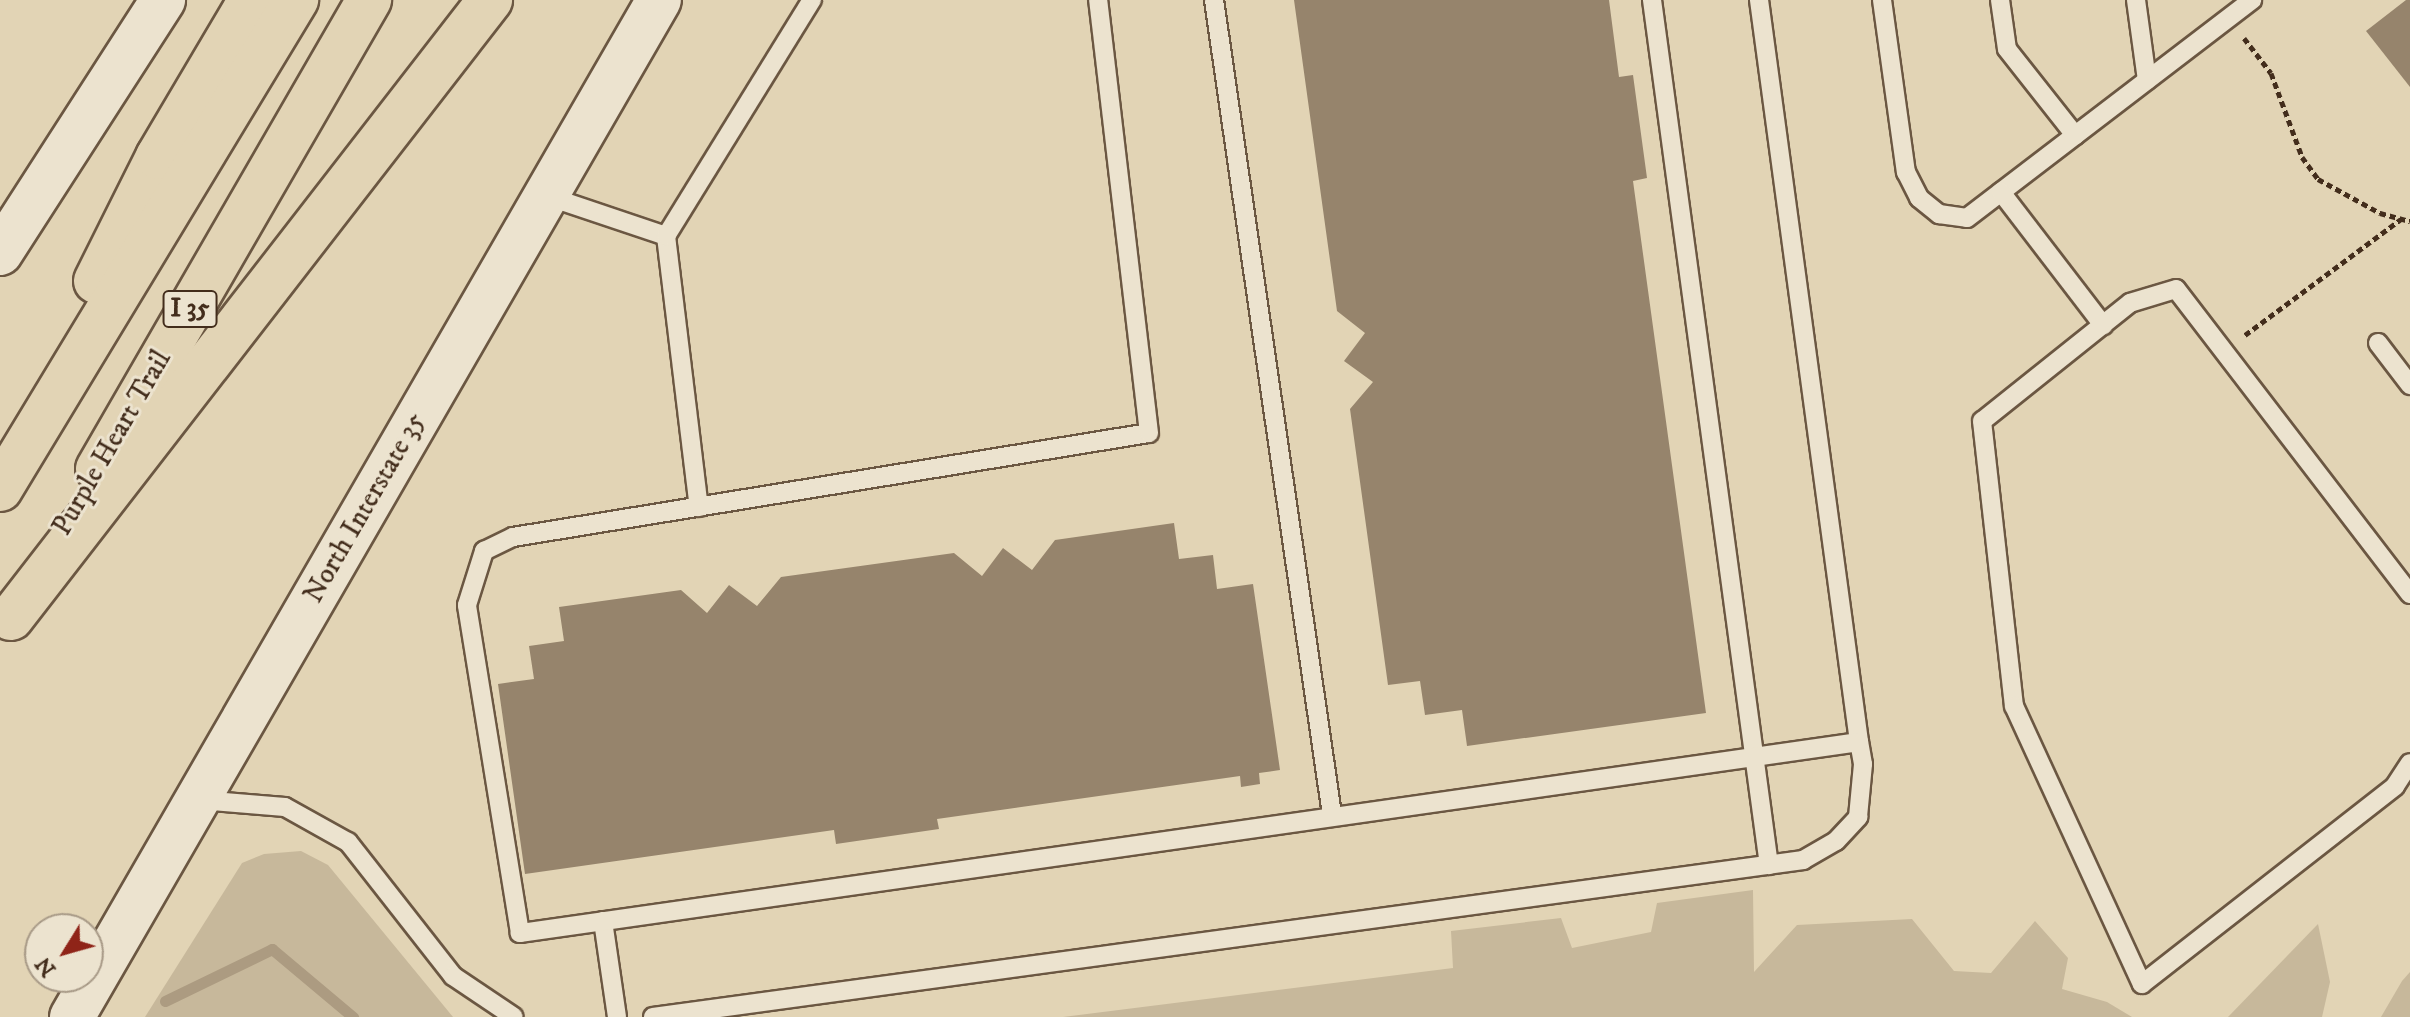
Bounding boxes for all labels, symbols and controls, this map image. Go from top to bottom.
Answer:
road number: I 35 [162,287,218,331]
street label: Purple Heart Trail [45,344,179,542]
street label: North Interstate 35 [297,407,433,609]
north arrow [24,913,104,993]
text: N [30,951,62,982]

